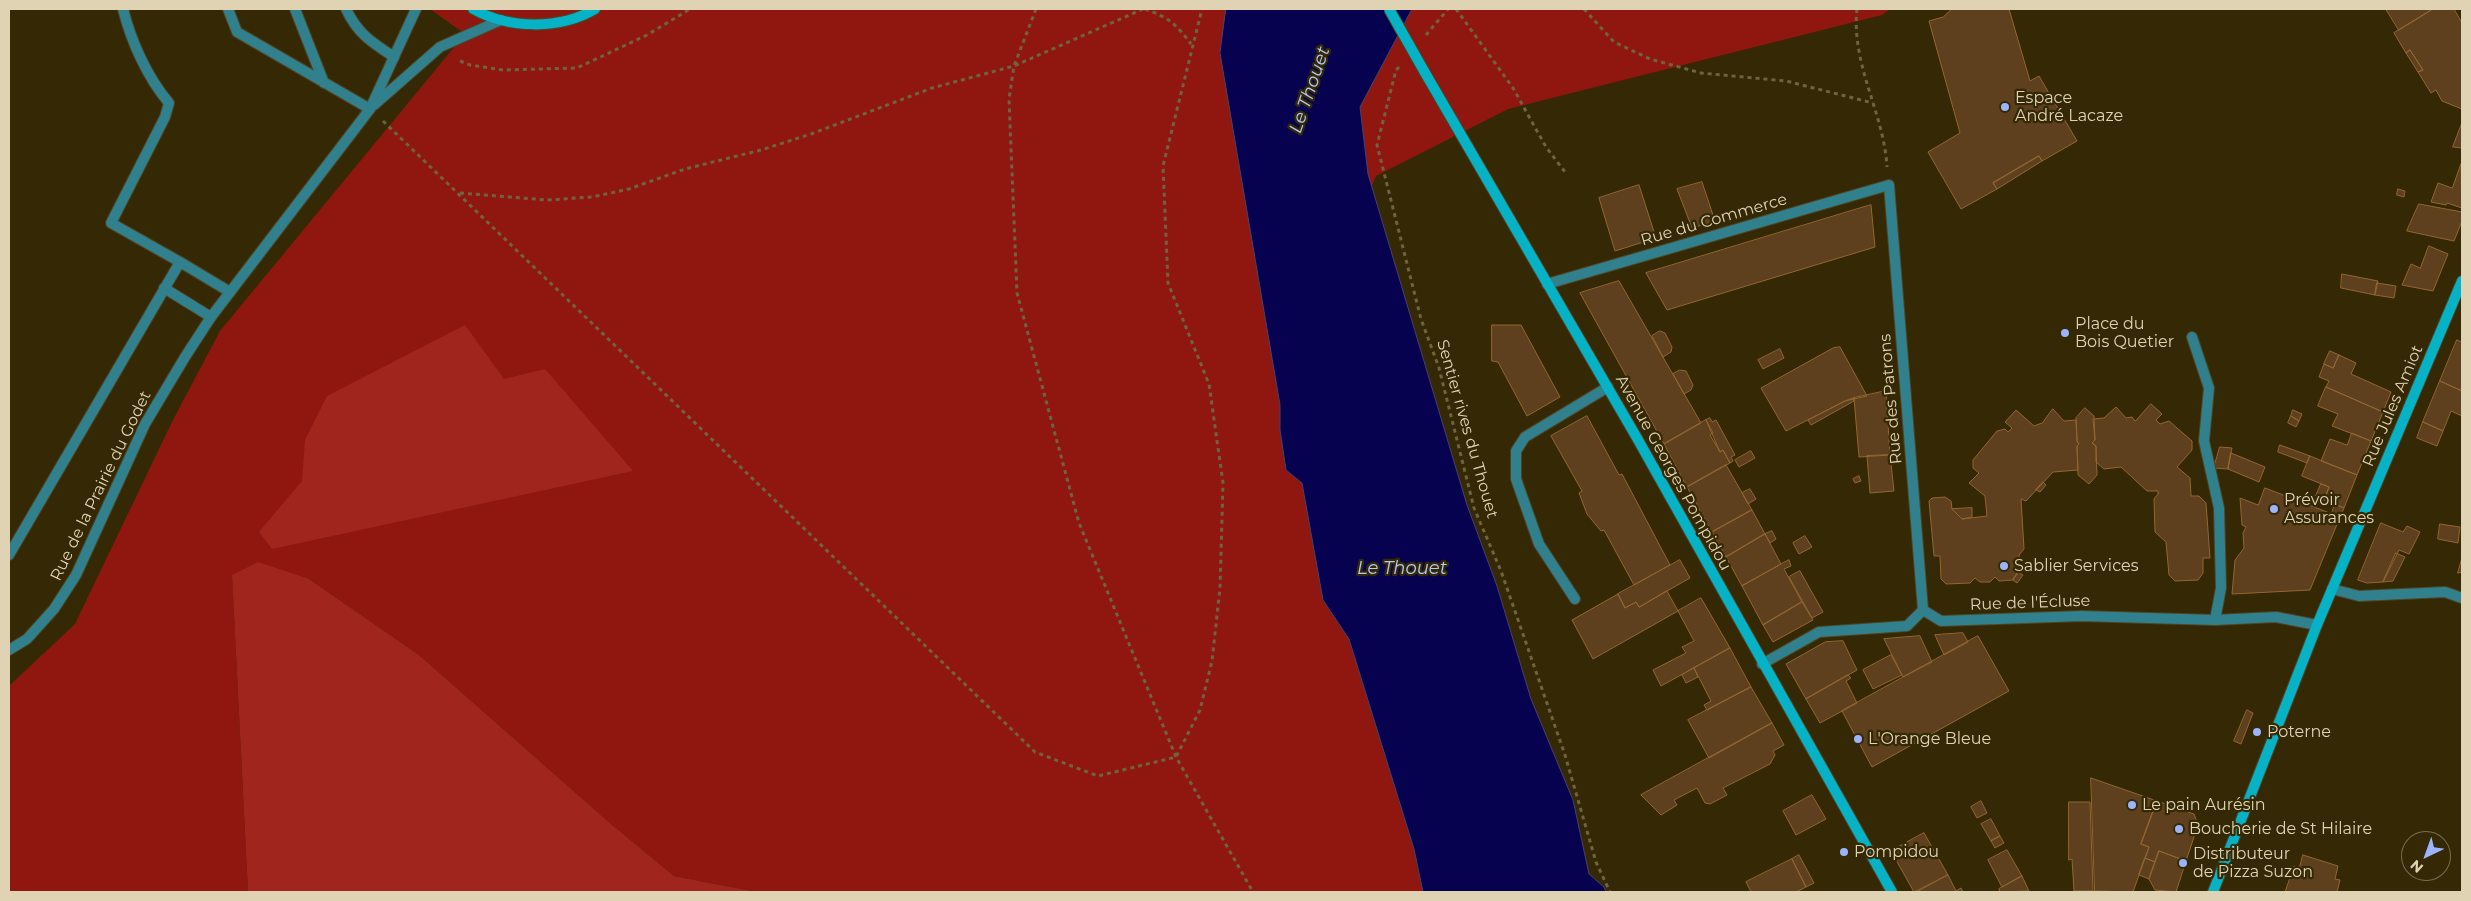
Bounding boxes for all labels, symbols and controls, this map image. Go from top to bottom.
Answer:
water label: Le Thouet [1285,44,1335,136]
place label: Espace André Lacaze [2015,88,2123,126]
marker: Espace André Lacaze [1999,101,2011,113]
street label: Rue du Commerce [1639,190,1789,250]
place label: Place du Bois Quetier [2075,314,2174,352]
marker: Place du Bois Quetier [2059,327,2071,339]
street label: Rue des Patrons [1876,333,1906,465]
street label: Sentier rives du Thouet [1432,338,1502,520]
street label: Rue Jules Amiot [2359,342,2427,470]
street label: Avenue Georges Pompidou [1611,372,1735,574]
street label: Rue de la Prairie du Godet [47,388,155,584]
place label: Prévoir Assurances [2284,490,2374,528]
marker: Prévoir Assurances [2268,503,2280,515]
place label: Sablier Services [2014,556,2138,576]
water label: Le Thouet [1357,558,1447,580]
marker: Sablier Services [1998,560,2010,572]
street label: Rue de l'Écluse [1969,591,2091,615]
place label: Poterne [2267,722,2331,742]
marker: Poterne [2251,726,2263,738]
place label: L'Orange Bleue [1868,729,1991,749]
marker: L'Orange Bleue [1852,733,1864,745]
place label: Le pain Aurésin [2142,795,2266,815]
marker: Le pain Aurésin [2126,799,2138,811]
place label: Boucherie de St Hilaire [2189,819,2372,839]
marker: Boucherie de St Hilaire [2173,823,2185,835]
north arrow [2401,831,2451,881]
place label: Pompidou [1854,842,1939,862]
place label: Distributeur de Pizza Suzon [2193,844,2313,882]
marker: Pompidou [1838,846,1850,858]
text: N [2406,856,2427,877]
marker: Distributeur de Pizza Suzon [2177,857,2189,869]

